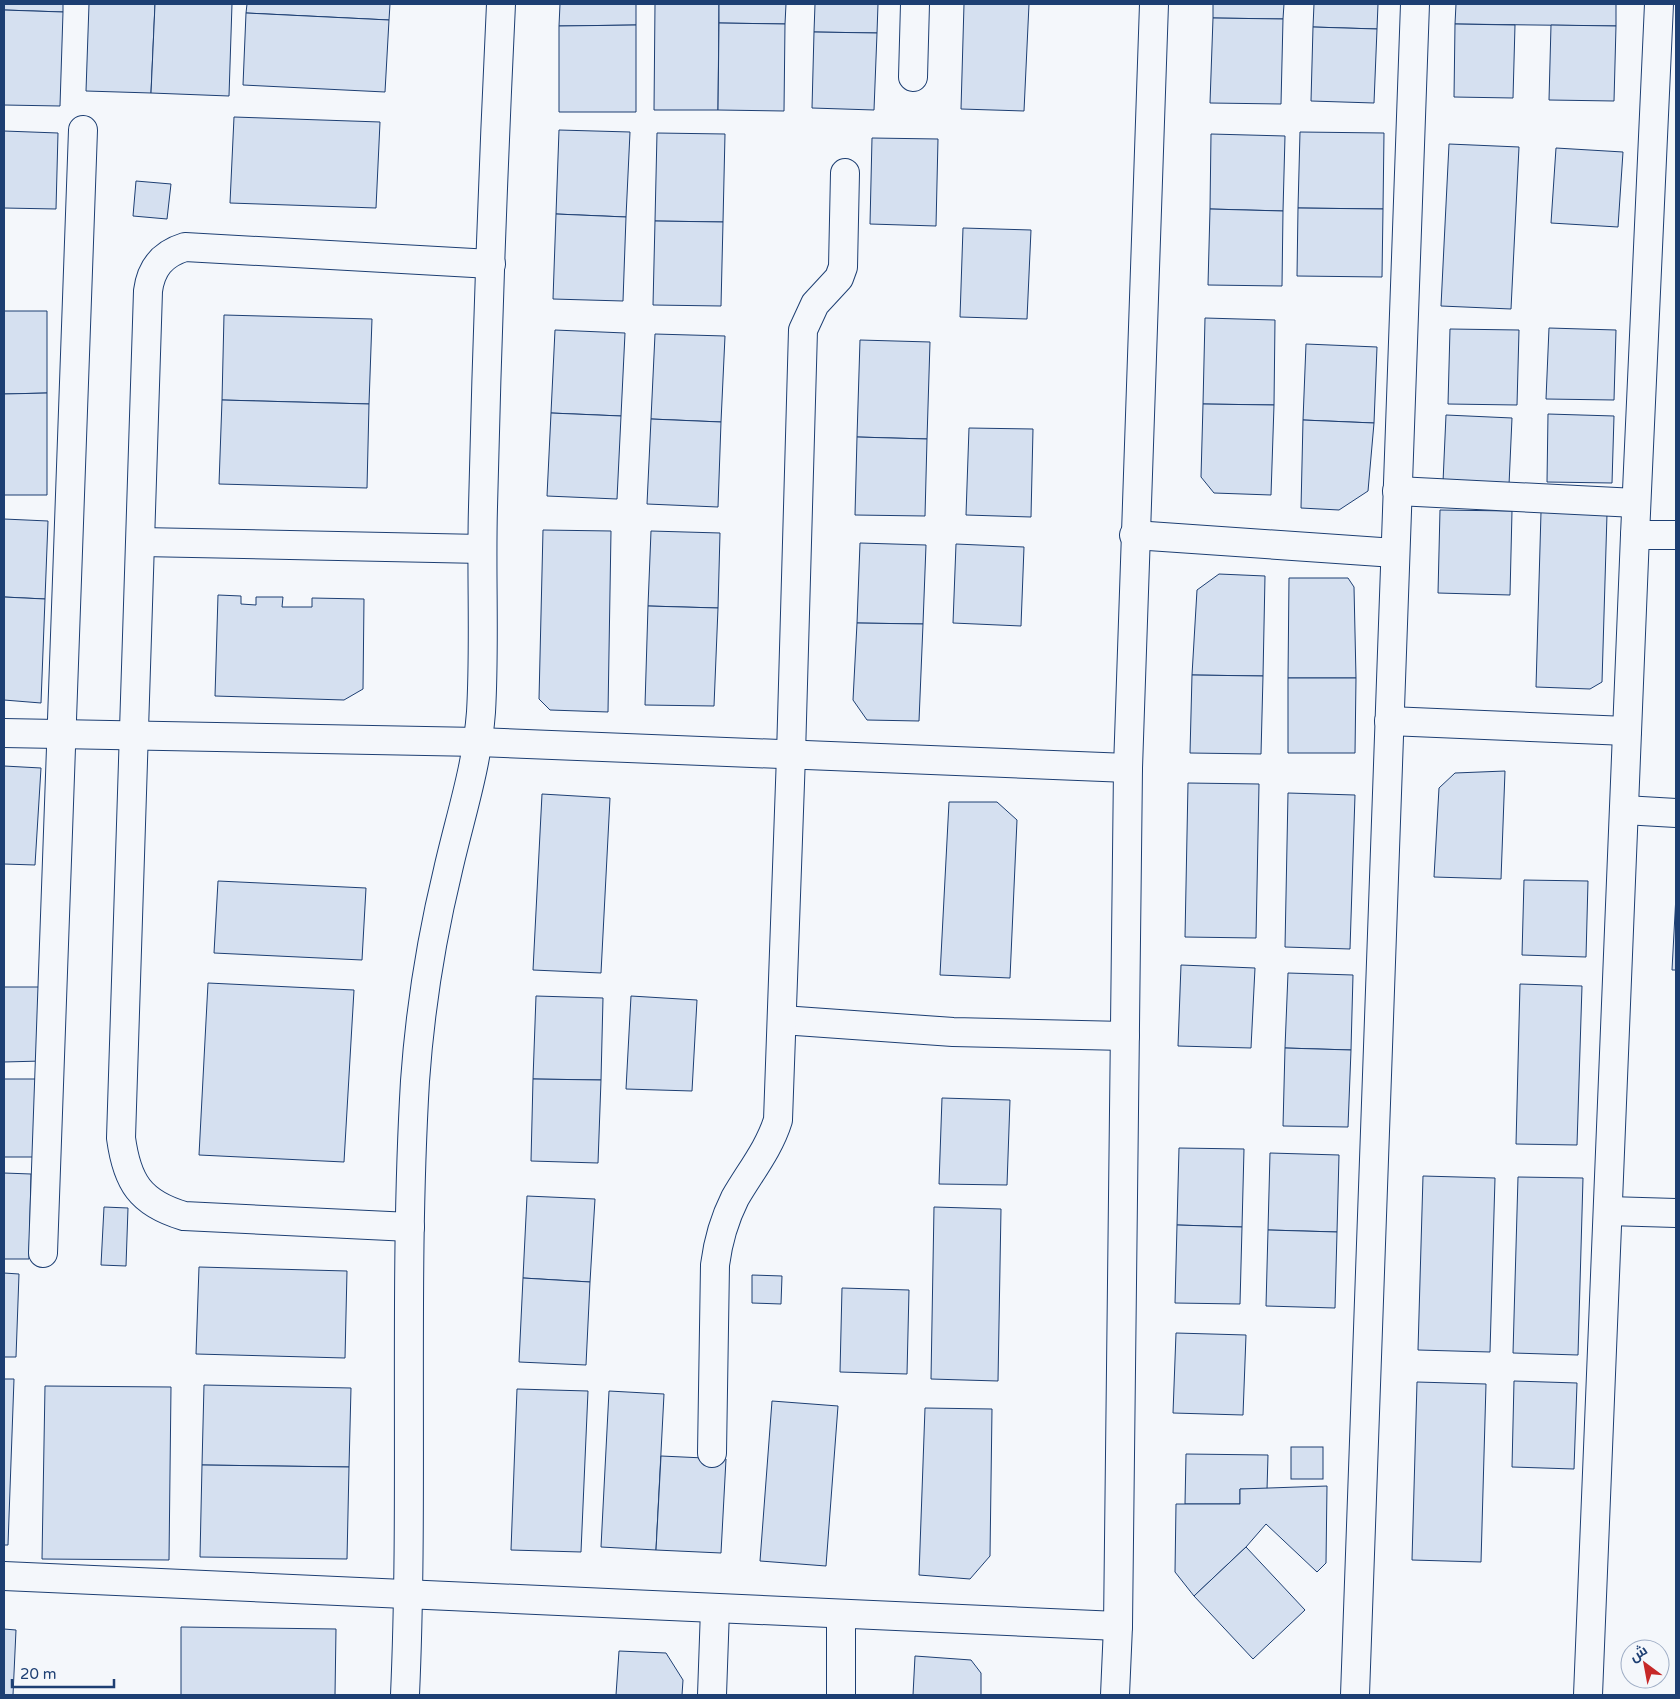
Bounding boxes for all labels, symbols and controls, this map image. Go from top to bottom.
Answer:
north arrow [1620,1639,1670,1689]
text: ش [1626,1641,1651,1665]
scale bar [12,1656,115,1688]
text: 20 m [20,1665,57,1683]

